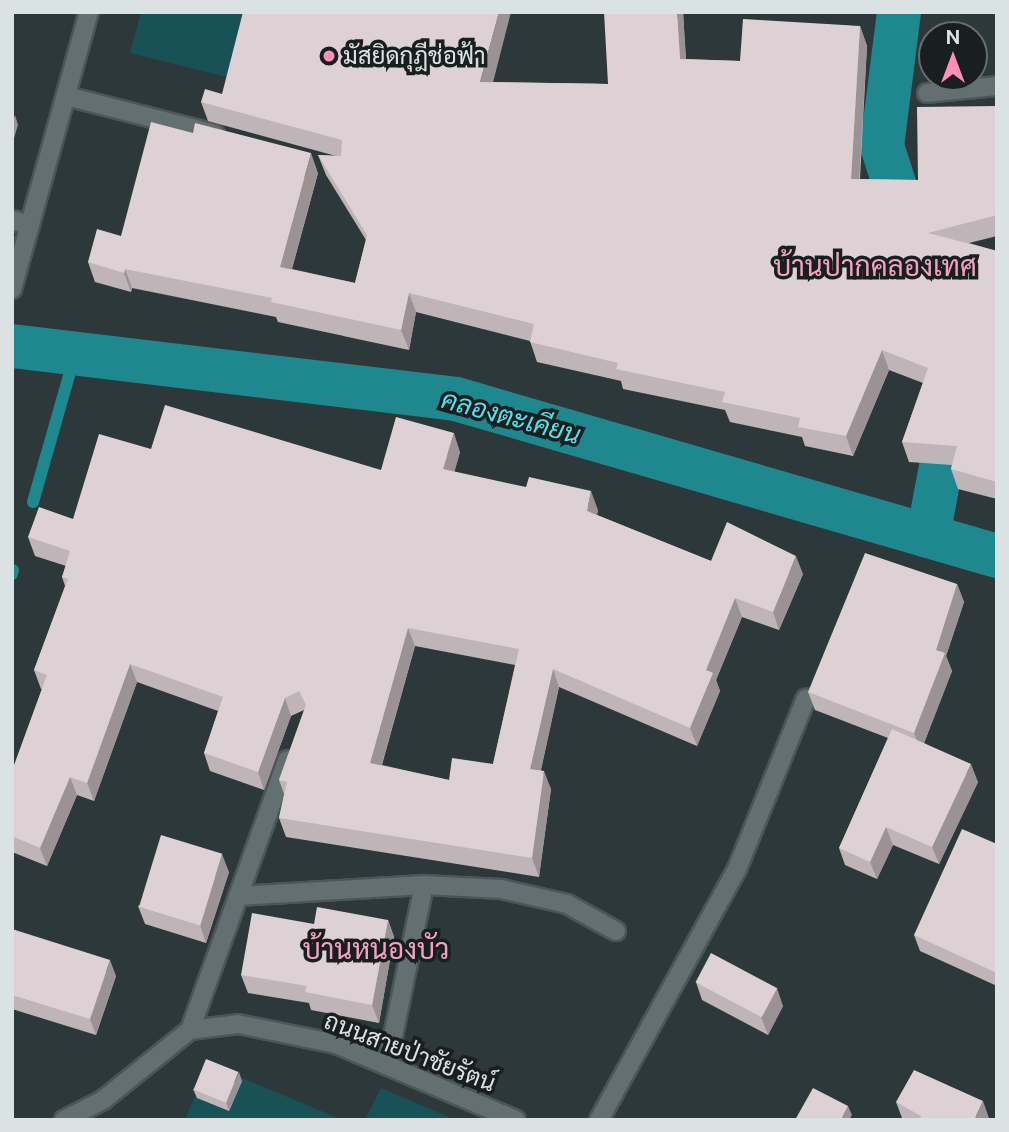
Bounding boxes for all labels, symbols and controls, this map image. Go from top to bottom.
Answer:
north arrow [918,21,988,91]
text: N [946,26,960,48]
place label: มัสยิดกุฎีช่อฟ้า [343,42,486,70]
marker: มัสยิดกุฎีช่อฟ้า [321,48,337,64]
district label: บ้านปากคลองเทศ [773,249,977,283]
water label: คลองตะเคียน [438,383,584,451]
district label: บ้านหนองบัว [303,932,449,966]
street label: ถนนสายป่าชัยรัตน์ [320,1006,500,1098]

